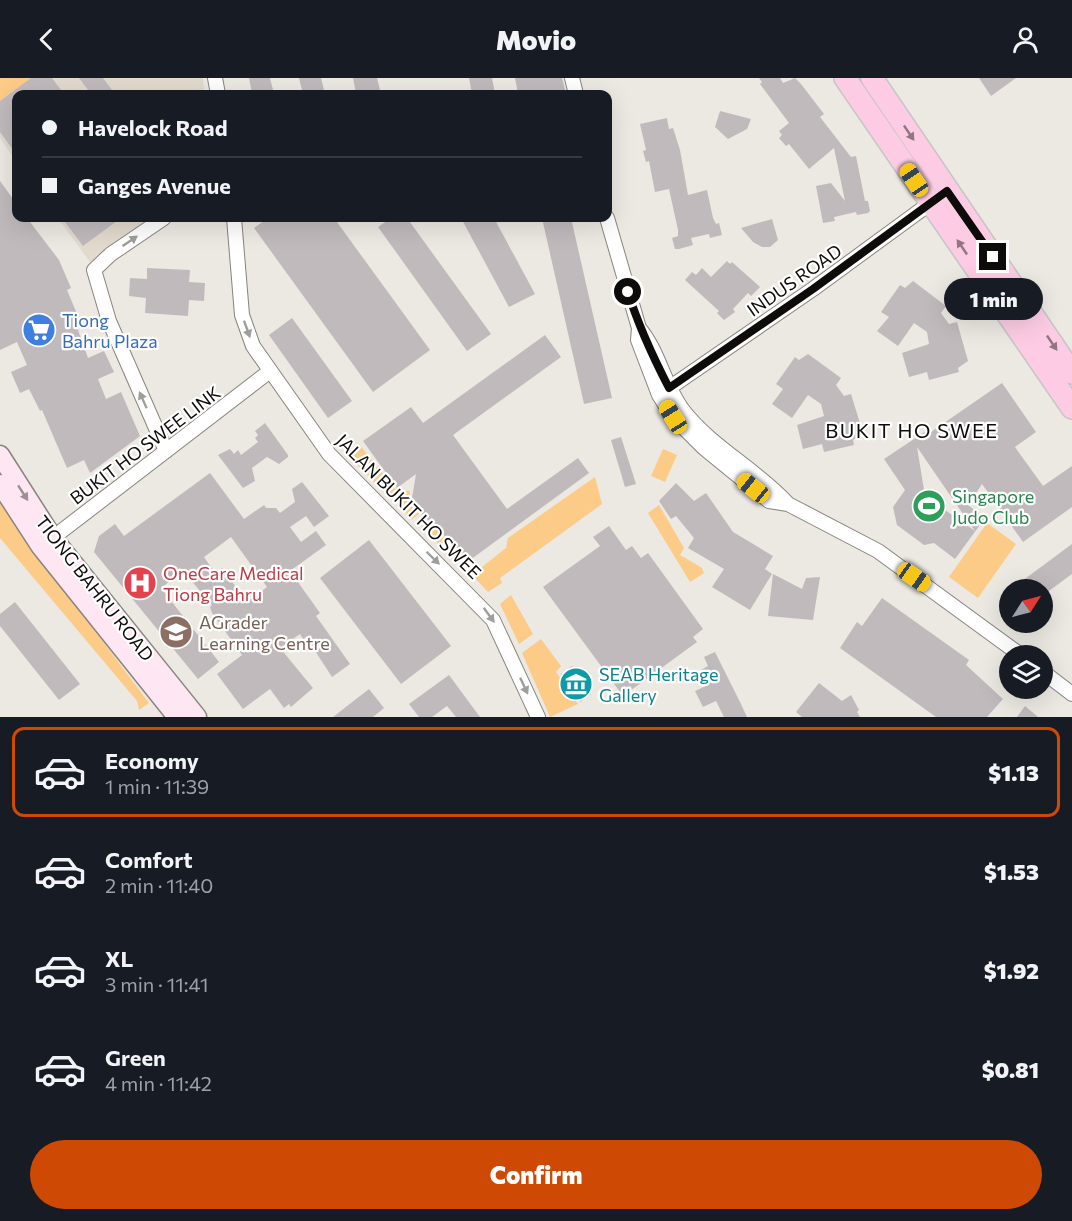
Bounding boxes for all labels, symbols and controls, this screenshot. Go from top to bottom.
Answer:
icon: back [30,23,63,56]
text: Movio [496,23,576,56]
icon: person [1009,23,1042,56]
text: Havelock Road [78,114,228,141]
one-way arrow [903,125,914,142]
car [896,160,932,200]
text: Ganges Avenue [78,172,231,199]
one-way arrow [122,236,138,247]
street label: INDUS ROAD [742,239,846,321]
one-way arrow [956,240,968,256]
route end [979,243,1006,270]
route start [614,278,641,305]
callout: 1 min [944,278,1042,320]
text: 1 min [969,287,1018,311]
place label: Tiong Bahru Plaza [62,309,158,352]
supermarket icon: Tiong Bahru Plaza [21,312,57,348]
one-way arrow [242,320,252,338]
one-way arrow [1046,335,1057,351]
street label: BUKIT HO SWEE LINK [65,381,225,509]
one-way arrow [139,392,148,409]
car [656,397,690,437]
district label: BUKIT HO SWEE [825,418,999,442]
street label: JALAN BUKIT HO SWEE [332,429,486,583]
car [733,470,773,506]
one-way arrow [17,485,28,501]
place label: Singapore Judo Club [952,485,1034,528]
sports icon: Singapore Judo Club [911,488,947,524]
street label: TIONG BAHRU ROAD [31,511,159,665]
one-way arrow [426,551,441,565]
car [894,559,934,595]
place label: OneCare Medical Tiong Bahru [163,562,304,605]
hospital icon: OneCare Medical Tiong Bahru [122,565,158,601]
north arrow [999,579,1053,633]
map controls [999,579,1053,699]
one-way arrow [483,607,495,623]
place label: AGrader Learning Centre [199,611,330,654]
school or university icon: AGrader Learning Centre [158,614,194,650]
button: layers [999,645,1053,699]
place label: SEAB Heritage Gallery [599,663,718,706]
museum icon: SEAB Heritage Gallery [558,666,594,702]
one-way arrow [519,678,529,696]
icon: car [33,745,87,799]
text: Economy [105,747,199,774]
text: $1.13 [988,759,1039,786]
text: 1 min · 11:39 [105,774,209,798]
icon: car [33,844,87,898]
text: Comfort [105,846,193,873]
text: $1.53 [984,858,1039,885]
text: 2 min · 11:40 [105,873,213,897]
icon: car [33,943,87,997]
text: XL [105,945,133,972]
text: $1.92 [984,957,1039,984]
text: 3 min · 11:41 [105,972,208,996]
icon: car [33,1042,87,1096]
text: Green [105,1044,166,1071]
text: $0.81 [982,1056,1039,1083]
text: 4 min · 11:42 [105,1071,212,1095]
button: Confirm [30,1140,1042,1209]

